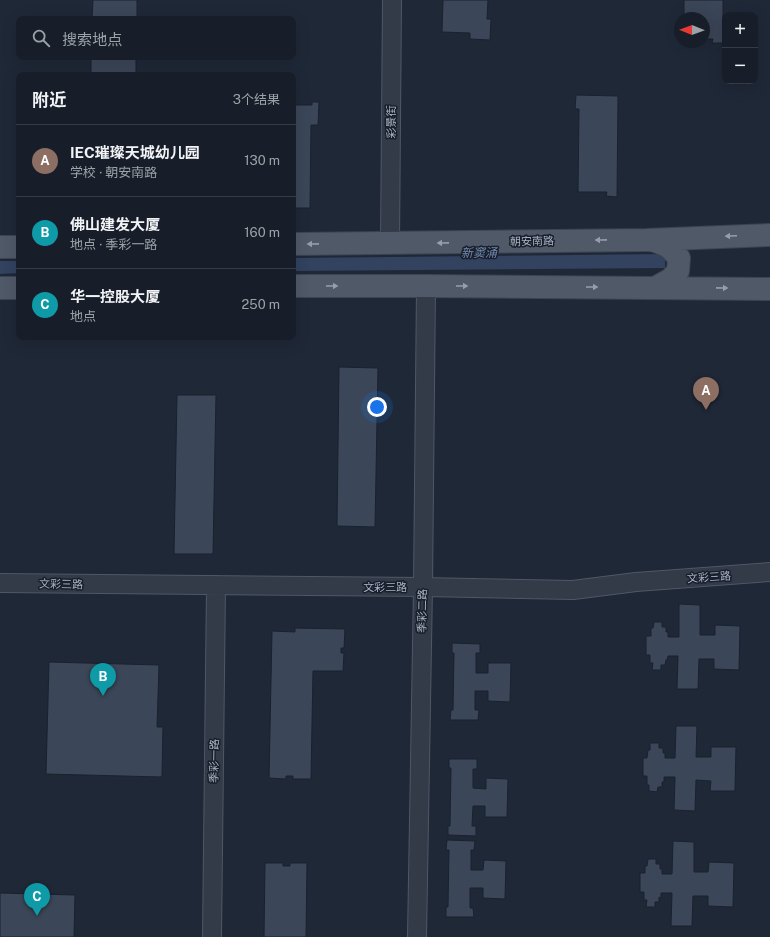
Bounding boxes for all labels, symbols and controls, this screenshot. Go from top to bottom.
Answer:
north arrow [674,12,710,48]
map controls [722,12,758,84]
button: + [722,12,758,48]
search box [16,16,296,60]
icon: search [30,27,52,49]
text: 搜索地点 [62,31,122,48]
button: − [722,48,758,84]
text: 附近 [32,90,66,110]
text: 3个结果 [233,92,280,107]
street label: 彩景街 [385,106,397,139]
text: IEC璀璨天城幼儿园 [70,144,200,161]
text: A [40,153,50,168]
text: 130 m [244,153,280,168]
text: 学校 · 朝安南路 [70,165,157,180]
text: 佛山建发大厦 [70,216,160,233]
text: B [41,225,49,240]
text: 160 m [244,225,280,240]
one-way arrow [724,233,737,239]
street label: 朝安南路 [510,235,554,247]
text: 地点 · 季彩一路 [70,237,157,252]
one-way arrow [594,237,607,243]
one-way arrow [437,239,449,246]
one-way arrow [306,241,319,247]
water label: 新窦涌 [461,246,499,260]
one-way arrow [326,283,339,289]
one-way arrow [456,283,469,289]
one-way arrow [586,284,599,290]
one-way arrow [716,285,729,291]
text: 华一控股大厦 [70,288,160,305]
text: C [40,297,50,312]
text: 250 m [242,297,280,312]
text: 地点 [70,309,96,324]
pin: A [693,377,719,410]
your location [367,397,387,417]
street label: 文彩三路 [687,569,731,585]
street label: 文彩三路 [39,578,83,590]
street label: 文彩三路 [363,581,407,593]
street label: 季彩二路 [416,589,428,633]
pin: B [90,663,116,696]
street label: 季彩一路 [208,739,220,783]
pin: C [24,883,50,916]

